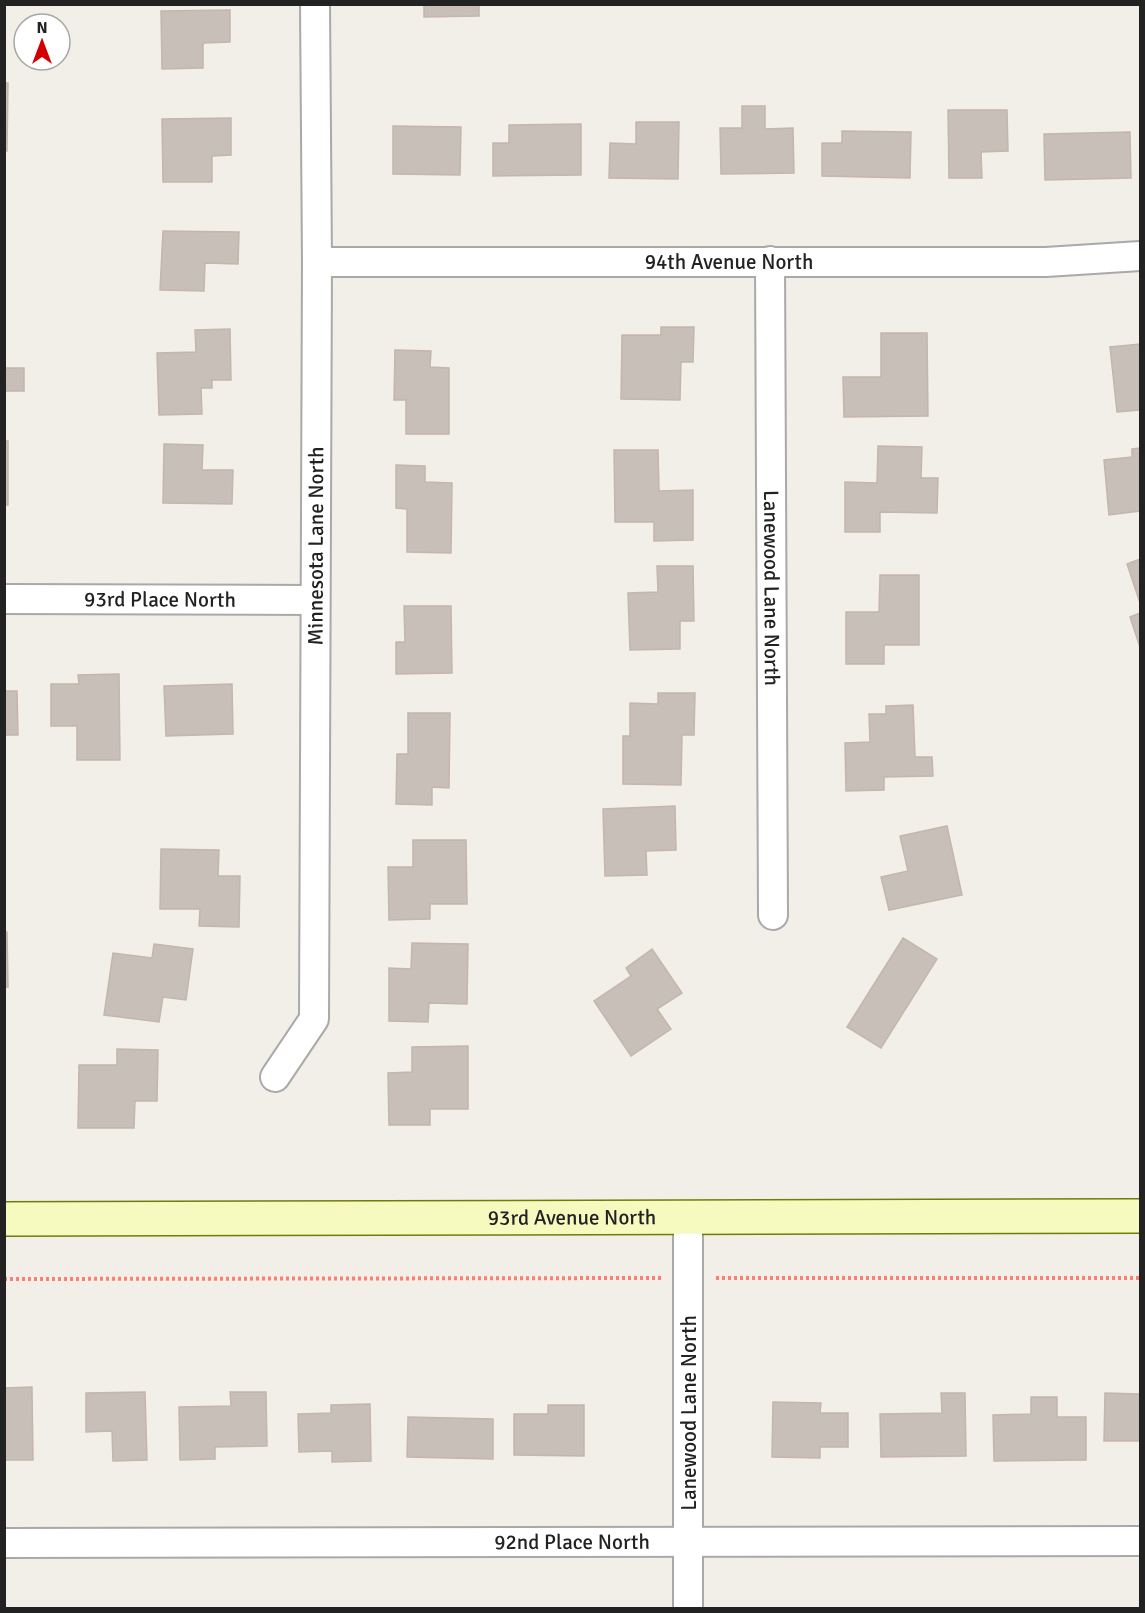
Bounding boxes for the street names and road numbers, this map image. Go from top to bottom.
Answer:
street label: 94th Avenue North [645,249,813,275]
street label: Minnesota Lane North [302,446,329,645]
street label: Lanewood Lane North [758,490,785,686]
street label: 93rd Place North [84,586,236,613]
street label: 93rd Avenue North [488,1204,656,1231]
street label: Lanewood Lane North [676,1315,702,1511]
street label: 92nd Place North [494,1529,650,1555]

